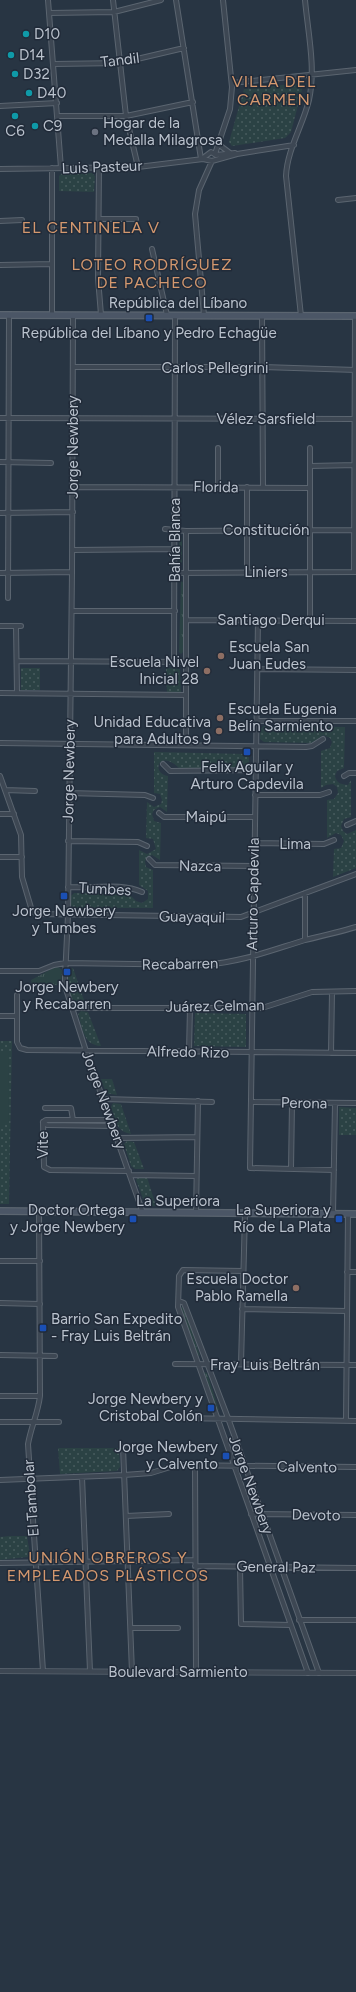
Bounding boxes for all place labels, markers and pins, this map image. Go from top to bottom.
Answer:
place label: D10 [34,25,60,43]
marker: D10 [21,29,31,39]
place label: D14 [19,46,45,64]
marker: D14 [6,50,16,60]
place label: D32 [23,65,50,83]
marker: D32 [10,69,20,79]
place label: D40 [37,84,66,102]
marker: D40 [24,88,34,98]
marker: C6 [10,111,20,121]
place label: Hogar de la Medalla Milagrosa [103,114,223,149]
place label: C9 [43,117,62,135]
marker: C9 [30,121,40,131]
place label: C6 [5,122,25,140]
marker: Hogar de la Medalla Milagrosa [90,127,100,137]
marker: República del Líbano y Pedro Echagüe [144,313,154,323]
place label: República del Líbano y Pedro Echagüe [21,324,277,342]
place label: Escuela San Juan Eudes [229,638,309,673]
marker: Escuela San Juan Eudes [216,651,226,661]
place label: Escuela Nivel Inicial 28 [110,653,199,688]
marker: Escuela Nivel Inicial 28 [202,666,212,676]
place label: Escuela Eugenia Belín Sarmiento [228,700,337,735]
place label: Unidad Educativa para Adultos 9 [93,713,211,748]
marker: Escuela Eugenia Belín Sarmiento [215,713,225,723]
marker: Unidad Educativa para Adultos 9 [214,726,224,736]
marker: Felix Aguilar y Arturo Capdevila [242,747,252,757]
place label: Felix Aguilar y Arturo Capdevila [190,758,304,793]
marker: Jorge Newbery y Tumbes [59,891,69,901]
place label: Jorge Newbery y Tumbes [12,902,116,937]
marker: Jorge Newbery y Recabarren [62,967,72,977]
place label: Jorge Newbery y Recabarren [15,978,119,1013]
place label: Doctor Ortega y Jorge Newbery [10,1201,125,1236]
place label: La Superiora y Río de La Plata [233,1201,331,1236]
marker: Doctor Ortega y Jorge Newbery [128,1214,138,1224]
marker: La Superiora y Río de La Plata [334,1214,344,1224]
place label: Escuela Doctor Pablo Ramella [186,1270,288,1305]
marker: Escuela Doctor Pablo Ramella [291,1283,301,1293]
place label: Barrio San Expedito - Fray Luis Beltrán [51,1310,183,1345]
marker: Barrio San Expedito - Fray Luis Beltrán [38,1323,48,1333]
place label: Jorge Newbery y Cristobal Colón [88,1390,203,1425]
marker: Jorge Newbery y Cristobal Colón [206,1403,216,1413]
place label: Jorge Newbery y Calvento [115,1438,218,1473]
marker: Jorge Newbery y Calvento [221,1451,231,1461]

